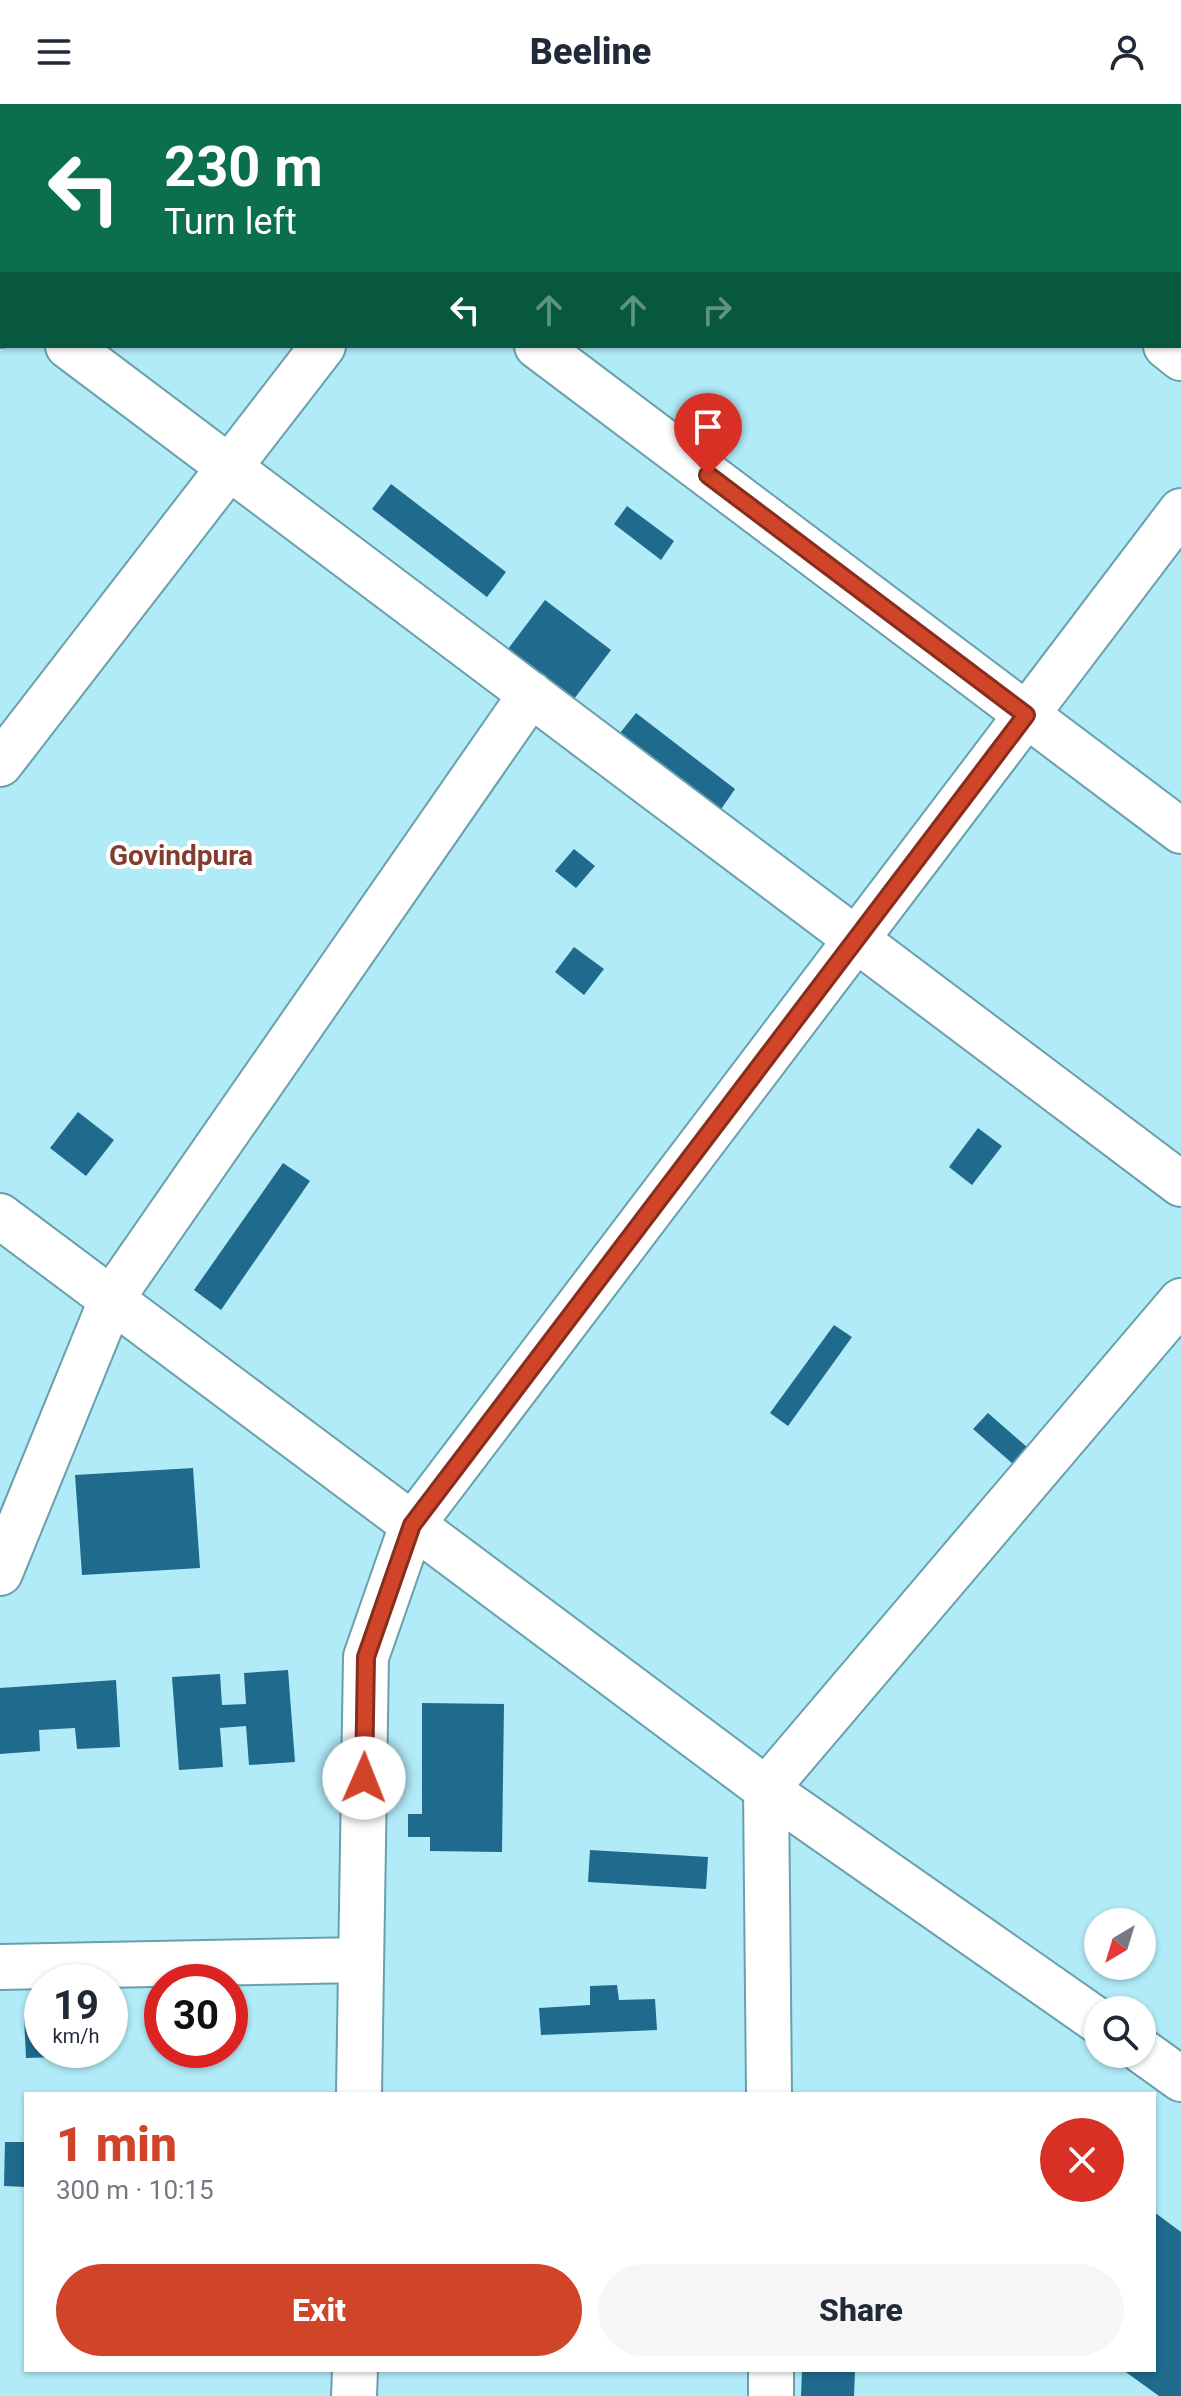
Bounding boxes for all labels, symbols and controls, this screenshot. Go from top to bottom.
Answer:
icon: menu [32,30,76,74]
icon: person [1105,30,1149,74]
text: Beeline [530,31,651,73]
text: 230 m [164,134,323,200]
icon: left [32,136,136,240]
text: Turn left [164,201,297,243]
icon: left [443,288,487,332]
icon: ahead [527,288,571,332]
icon: ahead [611,288,655,332]
icon: right [695,288,739,332]
pin [674,393,742,475]
icon: arrive [686,405,730,449]
district label: Govindpura [109,839,253,872]
position arrow [322,1736,406,1820]
north arrow [1084,1908,1156,1980]
map controls [1084,1908,1156,2068]
speed limit sign: 30 [144,1964,248,2068]
text: 19 [53,1982,99,2029]
button: search [1084,1996,1156,2068]
text: km/h [53,2024,99,2048]
text: 1 min [56,2116,177,2173]
button: close [1040,2118,1124,2202]
text: 300 m · 10:15 [56,2175,214,2205]
button: Exit [56,2264,582,2356]
button: Share [598,2264,1124,2356]

